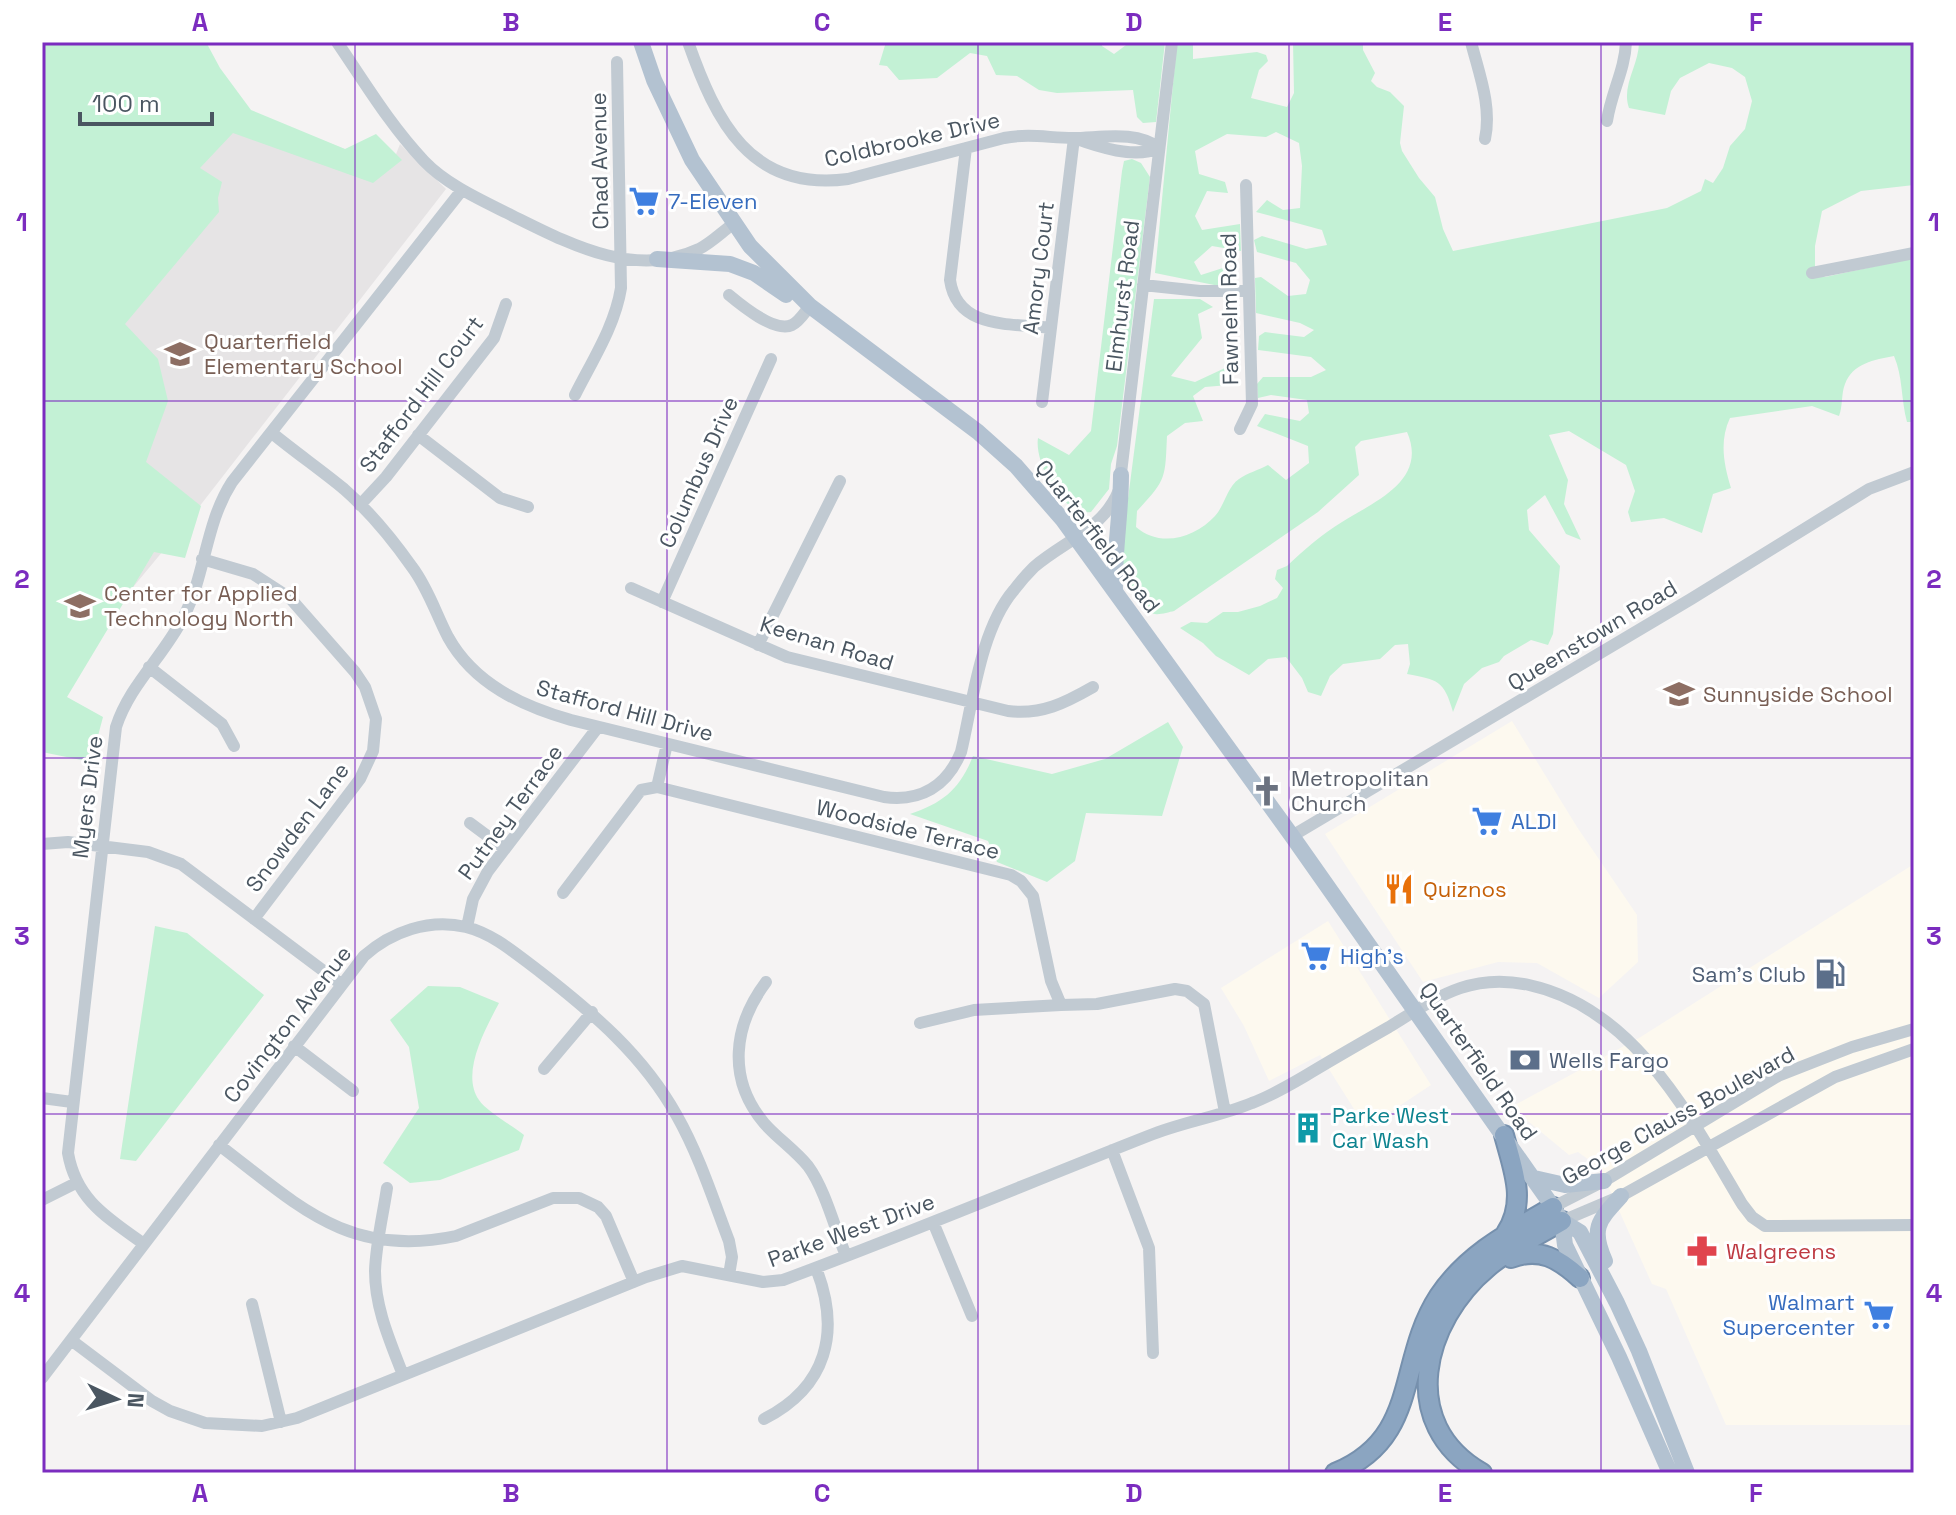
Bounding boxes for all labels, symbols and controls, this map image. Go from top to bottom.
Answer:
text: A [192,5,209,39]
text: B [502,5,520,39]
text: C [814,5,830,39]
text: D [1125,5,1143,39]
text: E [1438,5,1452,39]
text: F [1749,5,1763,39]
scale bar [80,76,212,126]
text: 100 m [92,88,160,119]
street label: Chad Avenue [584,92,614,230]
street label: Coldbrooke Drive [822,105,1002,173]
supermarket icon: 7-Eleven [627,184,661,218]
place label: 7-Eleven [668,187,757,215]
street label: Amory Court [1016,200,1060,336]
text: 1 [16,205,28,239]
text: 1 [1928,205,1940,239]
street label: Elmhurst Road [1099,219,1145,373]
street label: Fawnelm Road [1214,233,1244,385]
street label: Stafford Hill Court [353,310,489,478]
place label: Quarterfield Elementary School [204,327,403,380]
school or university icon: Quarterfield Elementary School [163,337,197,371]
street label: Columbus Drive [652,392,744,552]
street label: Quarterfield Road [1029,454,1167,618]
text: 2 [14,562,30,596]
text: 2 [1926,562,1942,596]
street label: Queenstown Road [1502,573,1682,697]
place label: Center for Applied Technology North [104,579,298,632]
school or university icon: Center for Applied Technology North [63,589,97,623]
street label: Keenan Road [757,609,897,677]
street label: Stafford Hill Drive [533,673,717,747]
school or university icon: Sunnyside School [1662,677,1696,711]
place label: Sunnyside School [1703,680,1893,708]
street label: Myers Drive [66,734,108,860]
street label: Putney Terrace [452,739,568,885]
street label: Snowden Lane [239,757,355,897]
place label: Metropolitan Church [1291,764,1429,817]
church icon: Metropolitan Church [1250,774,1284,808]
street label: Woodside Terrace [813,793,1003,865]
supermarket icon: ALDI [1470,804,1504,838]
place label: ALDI [1511,807,1557,835]
restaurant icon: Quiznos [1382,872,1416,906]
place label: Quiznos [1423,875,1507,903]
text: 3 [14,919,30,953]
text: 3 [1926,919,1942,953]
supermarket icon: High's [1299,939,1333,973]
street label: Covington Avenue [217,940,357,1108]
place label: High's [1340,942,1404,970]
fuel station icon: Sam's Club [1813,957,1847,991]
place label: Sam's Club [1692,960,1806,988]
street label: Quarterfield Road [1414,976,1544,1146]
street label: George Clauss Boulevard [1557,1039,1799,1191]
bank icon: Wells Fargo [1508,1043,1542,1077]
place label: Wells Fargo [1549,1046,1669,1074]
place label: Parke West Car Wash [1332,1101,1449,1154]
building icon: Parke West Car Wash [1291,1111,1325,1145]
street label: Parke West Drive [764,1187,938,1273]
pharmacy icon: Walgreens [1685,1234,1719,1268]
place label: Walgreens [1726,1237,1836,1265]
text: 4 [14,1276,30,1310]
text: 4 [1926,1276,1942,1310]
place label: Walmart Supercenter [1723,1288,1855,1341]
supermarket icon: Walmart Supercenter [1862,1298,1896,1332]
north arrow [76,1359,156,1439]
text: N [121,1392,150,1409]
text: A [192,1476,209,1510]
text: B [502,1476,520,1510]
text: C [814,1476,830,1510]
text: D [1125,1476,1143,1510]
text: E [1438,1476,1452,1510]
text: F [1749,1476,1763,1510]

